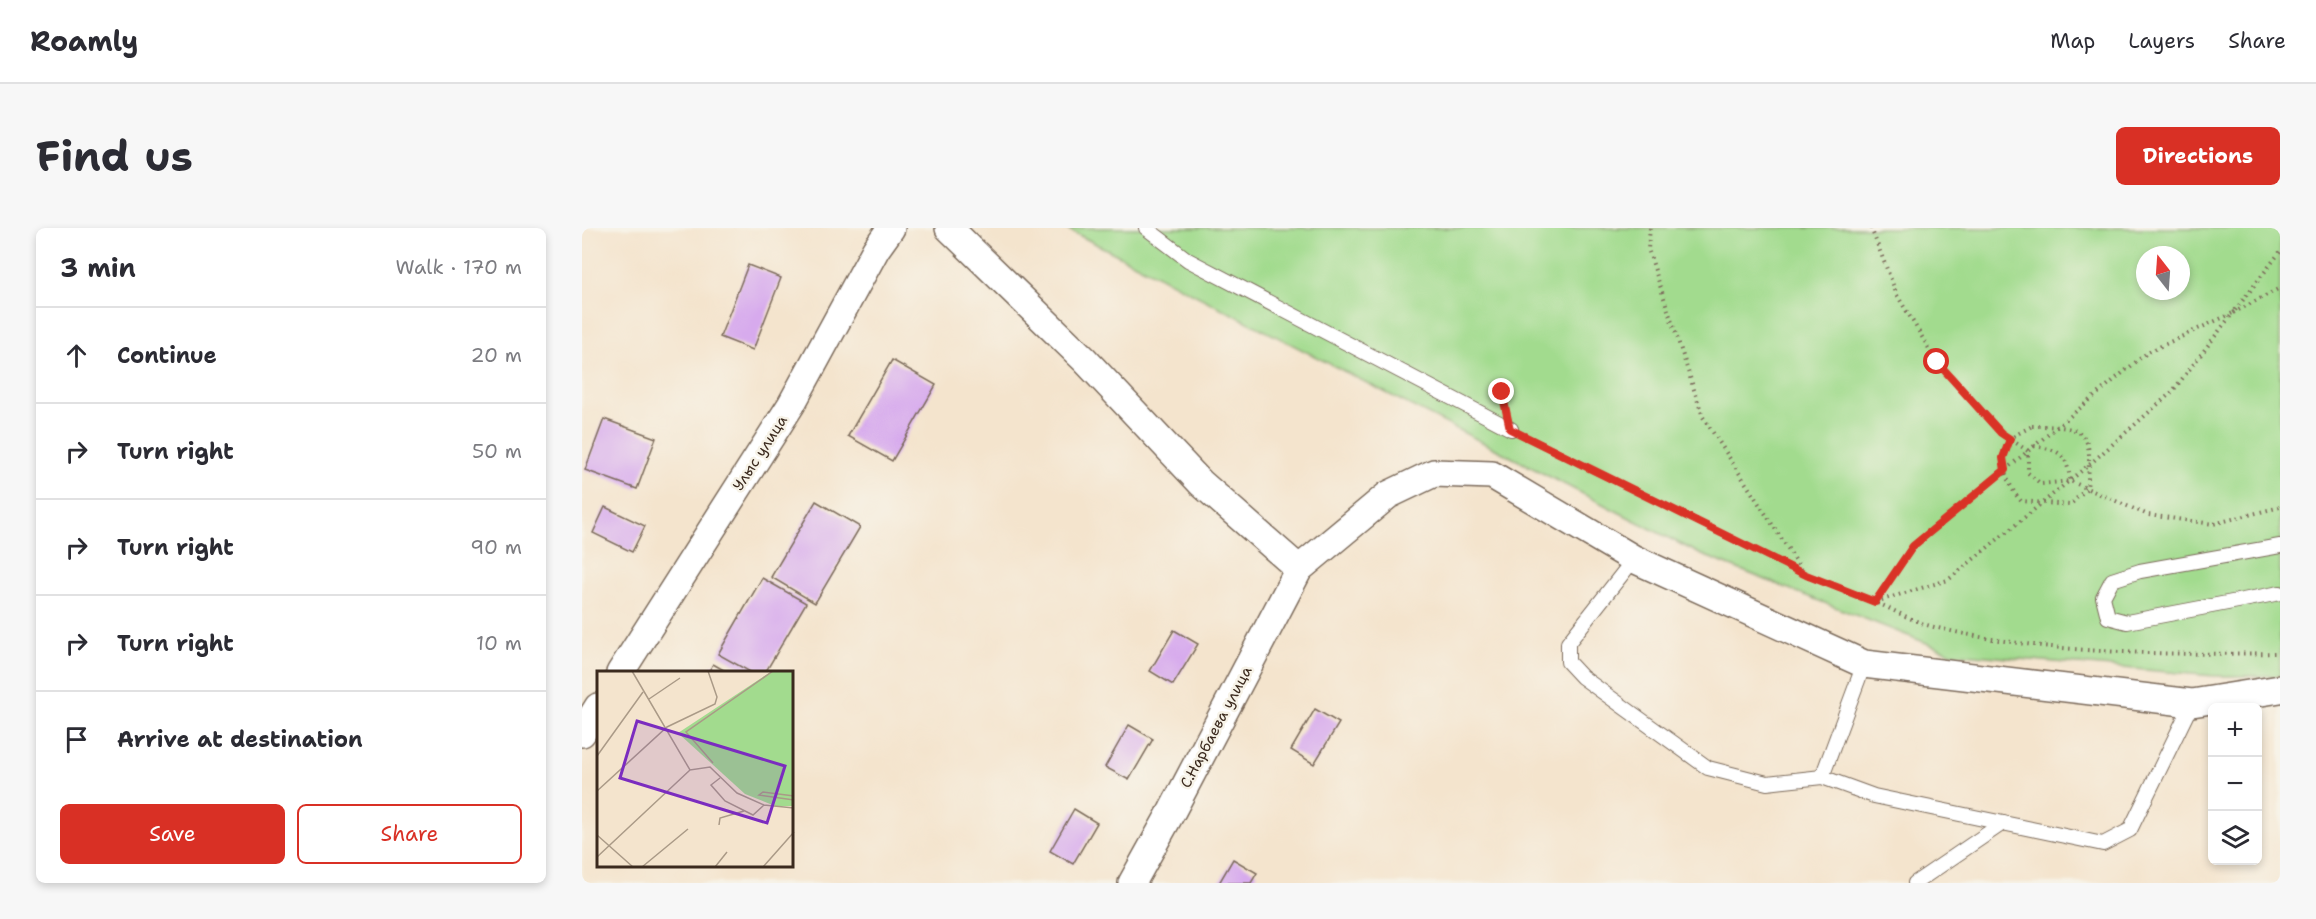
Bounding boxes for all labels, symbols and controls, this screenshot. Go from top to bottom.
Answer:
text: Roamly [30,22,138,60]
text: Map [2050,27,2095,55]
text: Layers [2128,27,2195,55]
text: Share [2228,27,2286,55]
button: Directions [2116,127,2280,185]
text: Find us [36,128,193,184]
north arrow [2136,246,2190,300]
text: 3 min [60,250,136,285]
text: Walk · 170 m [396,254,522,280]
icon: ahead [60,339,93,372]
text: Continue [117,341,217,370]
text: 20 m [471,342,522,368]
route start [1923,348,1949,374]
route end [1488,378,1514,404]
street label: Улыс улица [728,411,792,494]
icon: right [60,435,93,468]
text: Turn right [117,437,234,466]
text: 50 m [472,438,522,464]
icon: right [60,531,93,564]
text: Turn right [117,533,234,562]
text: 90 m [470,534,522,560]
icon: right [60,627,93,660]
text: Turn right [117,629,234,658]
text: 10 m [476,630,522,656]
street label: С.Нарбаева улица [1176,662,1257,791]
inset map [597,671,794,868]
map controls [2208,703,2262,865]
button: + [2208,703,2262,757]
icon: arrive [60,723,93,756]
text: Arrive at destination [117,725,363,754]
button: − [2208,757,2262,811]
button: Save [60,804,285,864]
button: Share [297,804,522,864]
button: layers [2208,811,2262,865]

